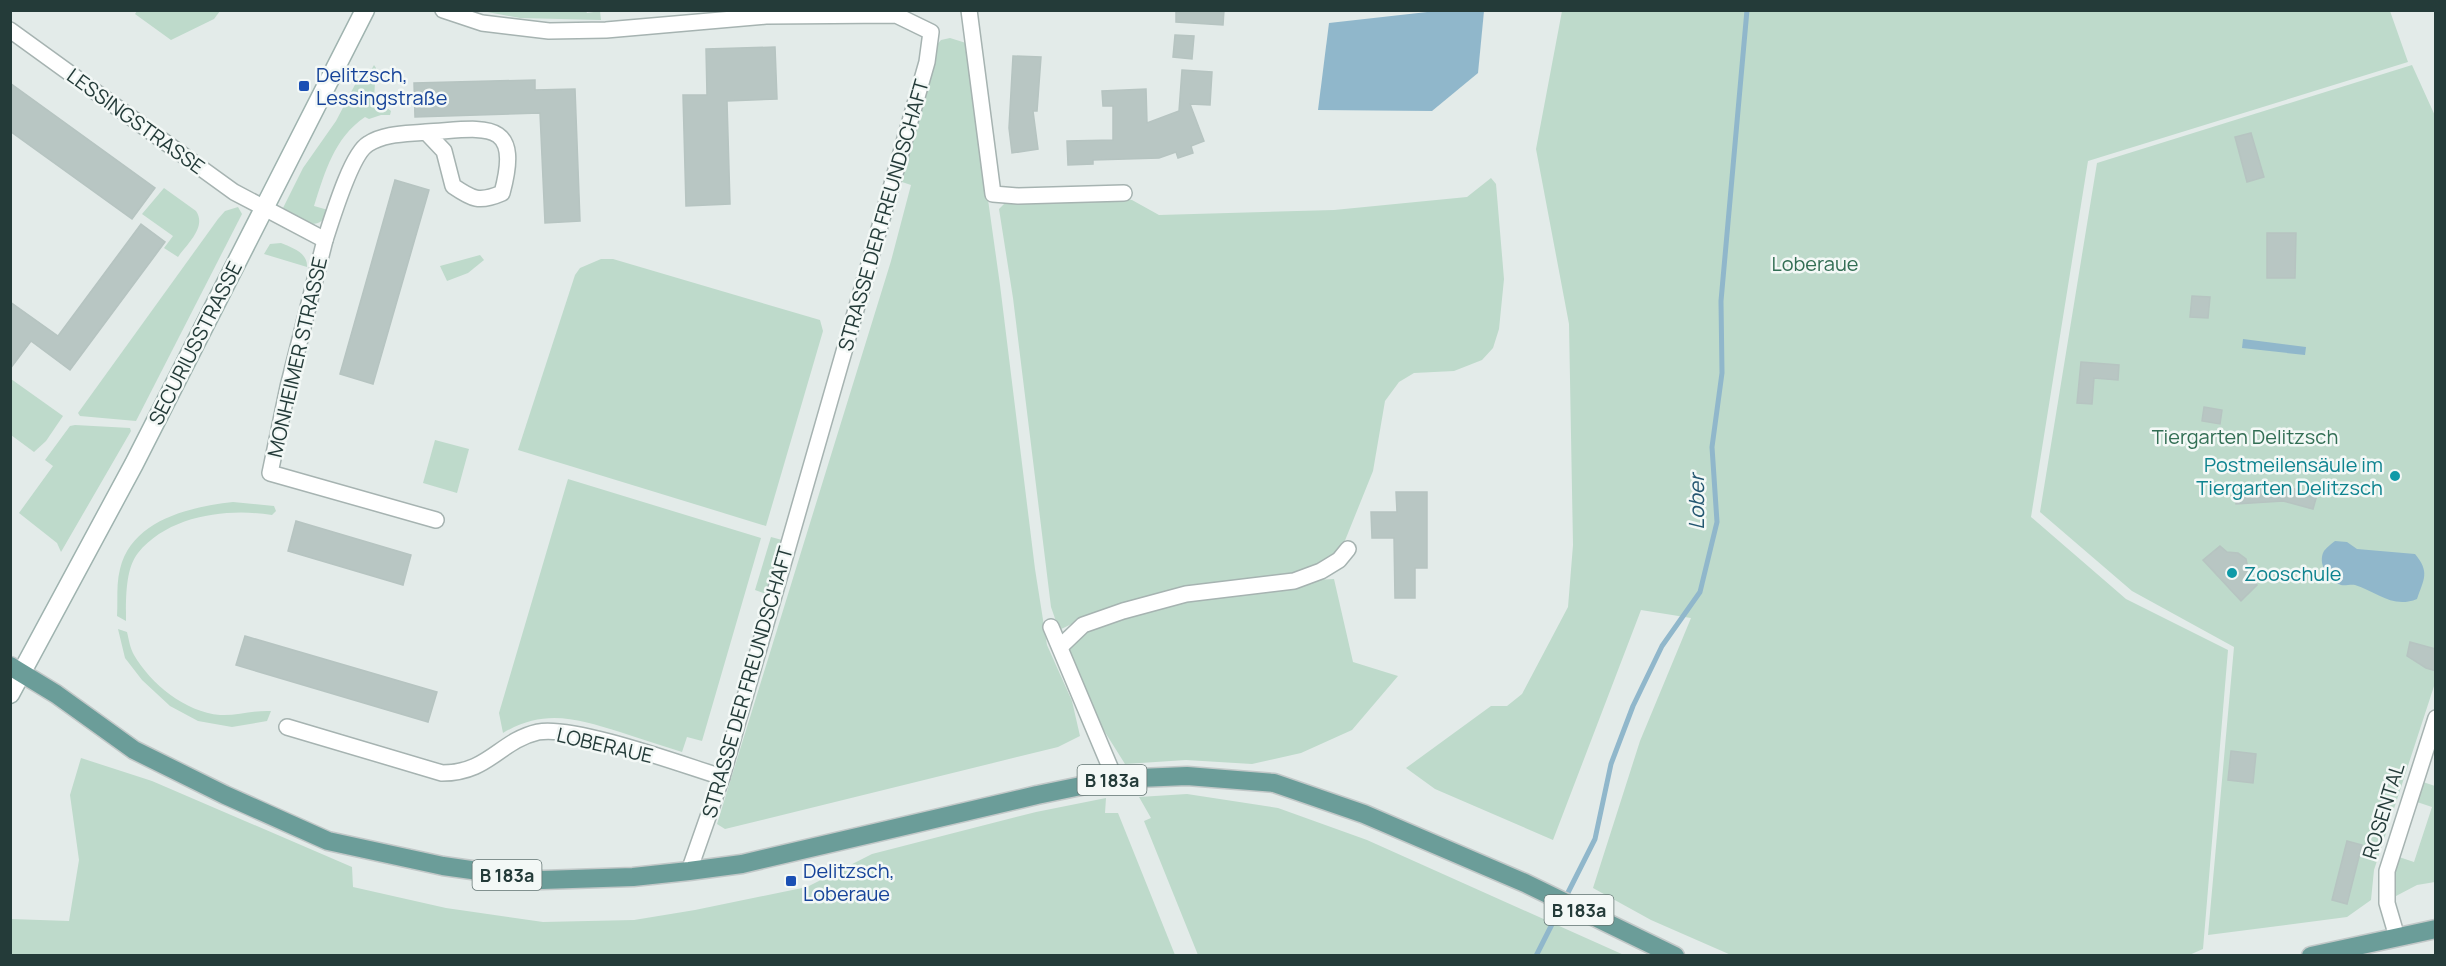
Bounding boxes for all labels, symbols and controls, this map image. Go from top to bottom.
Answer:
place label: Delitzsch, Lessingstraße [316,61,447,111]
street label: LESSINGSTRASSE [62,62,210,180]
street label: STRASSE DER FREUNDSCHAFT [831,76,935,354]
marker: Delitzsch, Lessingstraße [297,79,311,93]
park label: Loberaue [1771,250,1859,277]
street label: MONHEIMER STRASSE [261,254,333,460]
street label: SECURIUSSTRASSE [142,256,248,430]
park label: Tiergarten Delitzsch [2152,423,2338,450]
place label: Postmeilensäule im Tiergarten Delitzsch [2196,451,2383,501]
marker: Postmeilensäule im Tiergarten Delitzsch [2388,469,2402,483]
water label: Lober [1682,472,1710,530]
street label: STRASSE DER FREUNDSCHAFT [695,543,799,821]
place label: Zooschule [2244,560,2342,587]
marker: Zooschule [2225,566,2239,580]
street label: LOBERAUE [554,721,656,769]
street label: ROSENTAL [2356,760,2410,862]
road number: B 183a [1078,765,1146,795]
place label: Delitzsch, Loberaue [803,857,895,907]
road number: B 183a [472,860,542,890]
marker: Delitzsch, Loberaue [784,874,798,888]
road number: B 183a [1544,895,1614,925]

